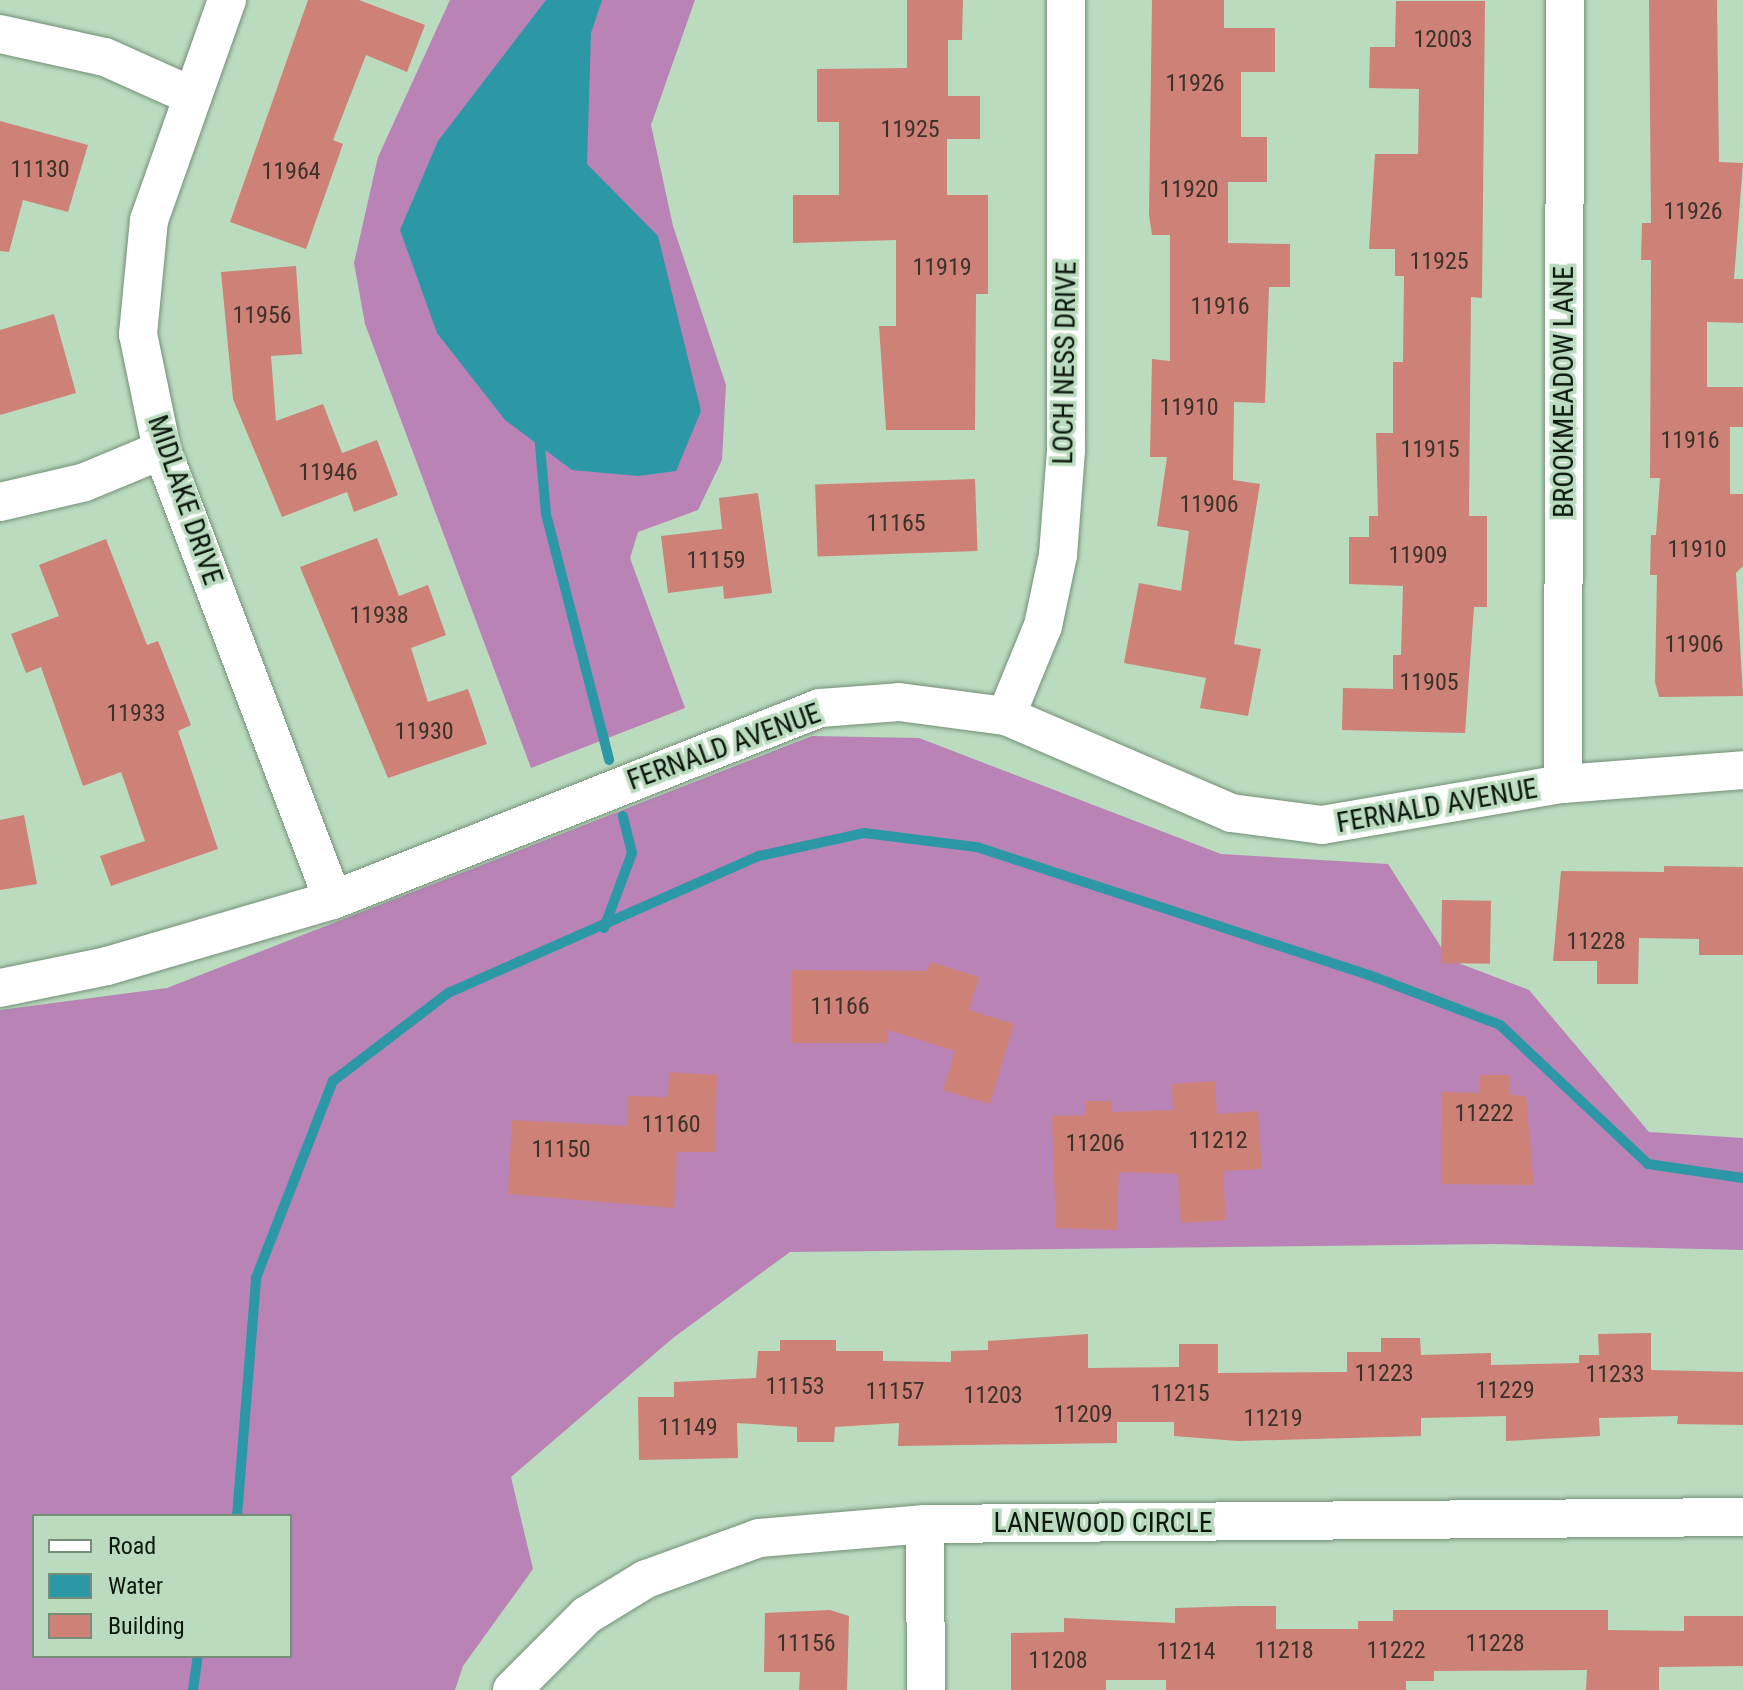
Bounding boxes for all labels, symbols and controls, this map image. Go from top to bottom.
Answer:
house number: 12003 [1413,26,1473,54]
house number: 11926 [1165,70,1225,98]
house number: 11925 [880,116,940,144]
house number: 11130 [10,156,70,184]
house number: 11964 [261,158,321,186]
house number: 11920 [1159,176,1219,204]
house number: 11926 [1663,198,1723,226]
house number: 11925 [1409,248,1469,276]
house number: 11919 [912,254,972,282]
street label: LOCH NESS DRIVE [1046,261,1084,465]
street label: BROOKMEADOW LANE [1547,266,1581,518]
house number: 11916 [1190,293,1250,321]
house number: 11956 [232,302,292,330]
house number: 11910 [1159,394,1219,422]
street label: MIDLAKE DRIVE [140,411,230,589]
house number: 11916 [1660,427,1720,455]
house number: 11915 [1400,436,1460,464]
house number: 11946 [298,459,358,487]
house number: 11906 [1179,491,1239,519]
house number: 11165 [866,510,926,538]
house number: 11910 [1667,536,1727,564]
house number: 11909 [1388,542,1448,570]
house number: 11159 [686,547,746,575]
house number: 11938 [349,602,409,630]
house number: 11906 [1664,631,1724,659]
house number: 11905 [1399,669,1459,697]
street label: FERNALD AVENUE [623,696,825,798]
house number: 11933 [106,700,166,728]
house number: 11930 [394,718,454,746]
street label: FERNALD AVENUE [1334,772,1540,840]
house number: 11228 [1566,928,1626,956]
house number: 11166 [810,993,870,1021]
house number: 11222 [1454,1100,1514,1128]
house number: 11160 [641,1111,701,1139]
house number: 11212 [1188,1127,1248,1155]
house number: 11206 [1065,1130,1125,1158]
house number: 11150 [531,1136,591,1164]
house number: 11223 [1354,1360,1414,1388]
house number: 11233 [1585,1361,1645,1389]
house number: 11153 [765,1373,825,1401]
house number: 11229 [1475,1377,1535,1405]
house number: 11157 [865,1378,925,1406]
house number: 11215 [1150,1380,1210,1408]
house number: 11203 [963,1382,1023,1410]
house number: 11209 [1053,1401,1113,1429]
house number: 11219 [1243,1405,1303,1433]
house number: 11149 [658,1414,718,1442]
street label: LANEWOOD CIRCLE [993,1506,1213,1540]
legend [32,1514,292,1658]
text: Road [108,1532,156,1560]
text: Water [108,1572,163,1600]
text: Building [108,1612,185,1640]
house number: 11156 [776,1630,836,1658]
house number: 11228 [1465,1630,1525,1658]
house number: 11218 [1254,1637,1314,1665]
house number: 11222 [1366,1637,1426,1665]
house number: 11214 [1156,1638,1216,1666]
house number: 11208 [1028,1647,1088,1675]

